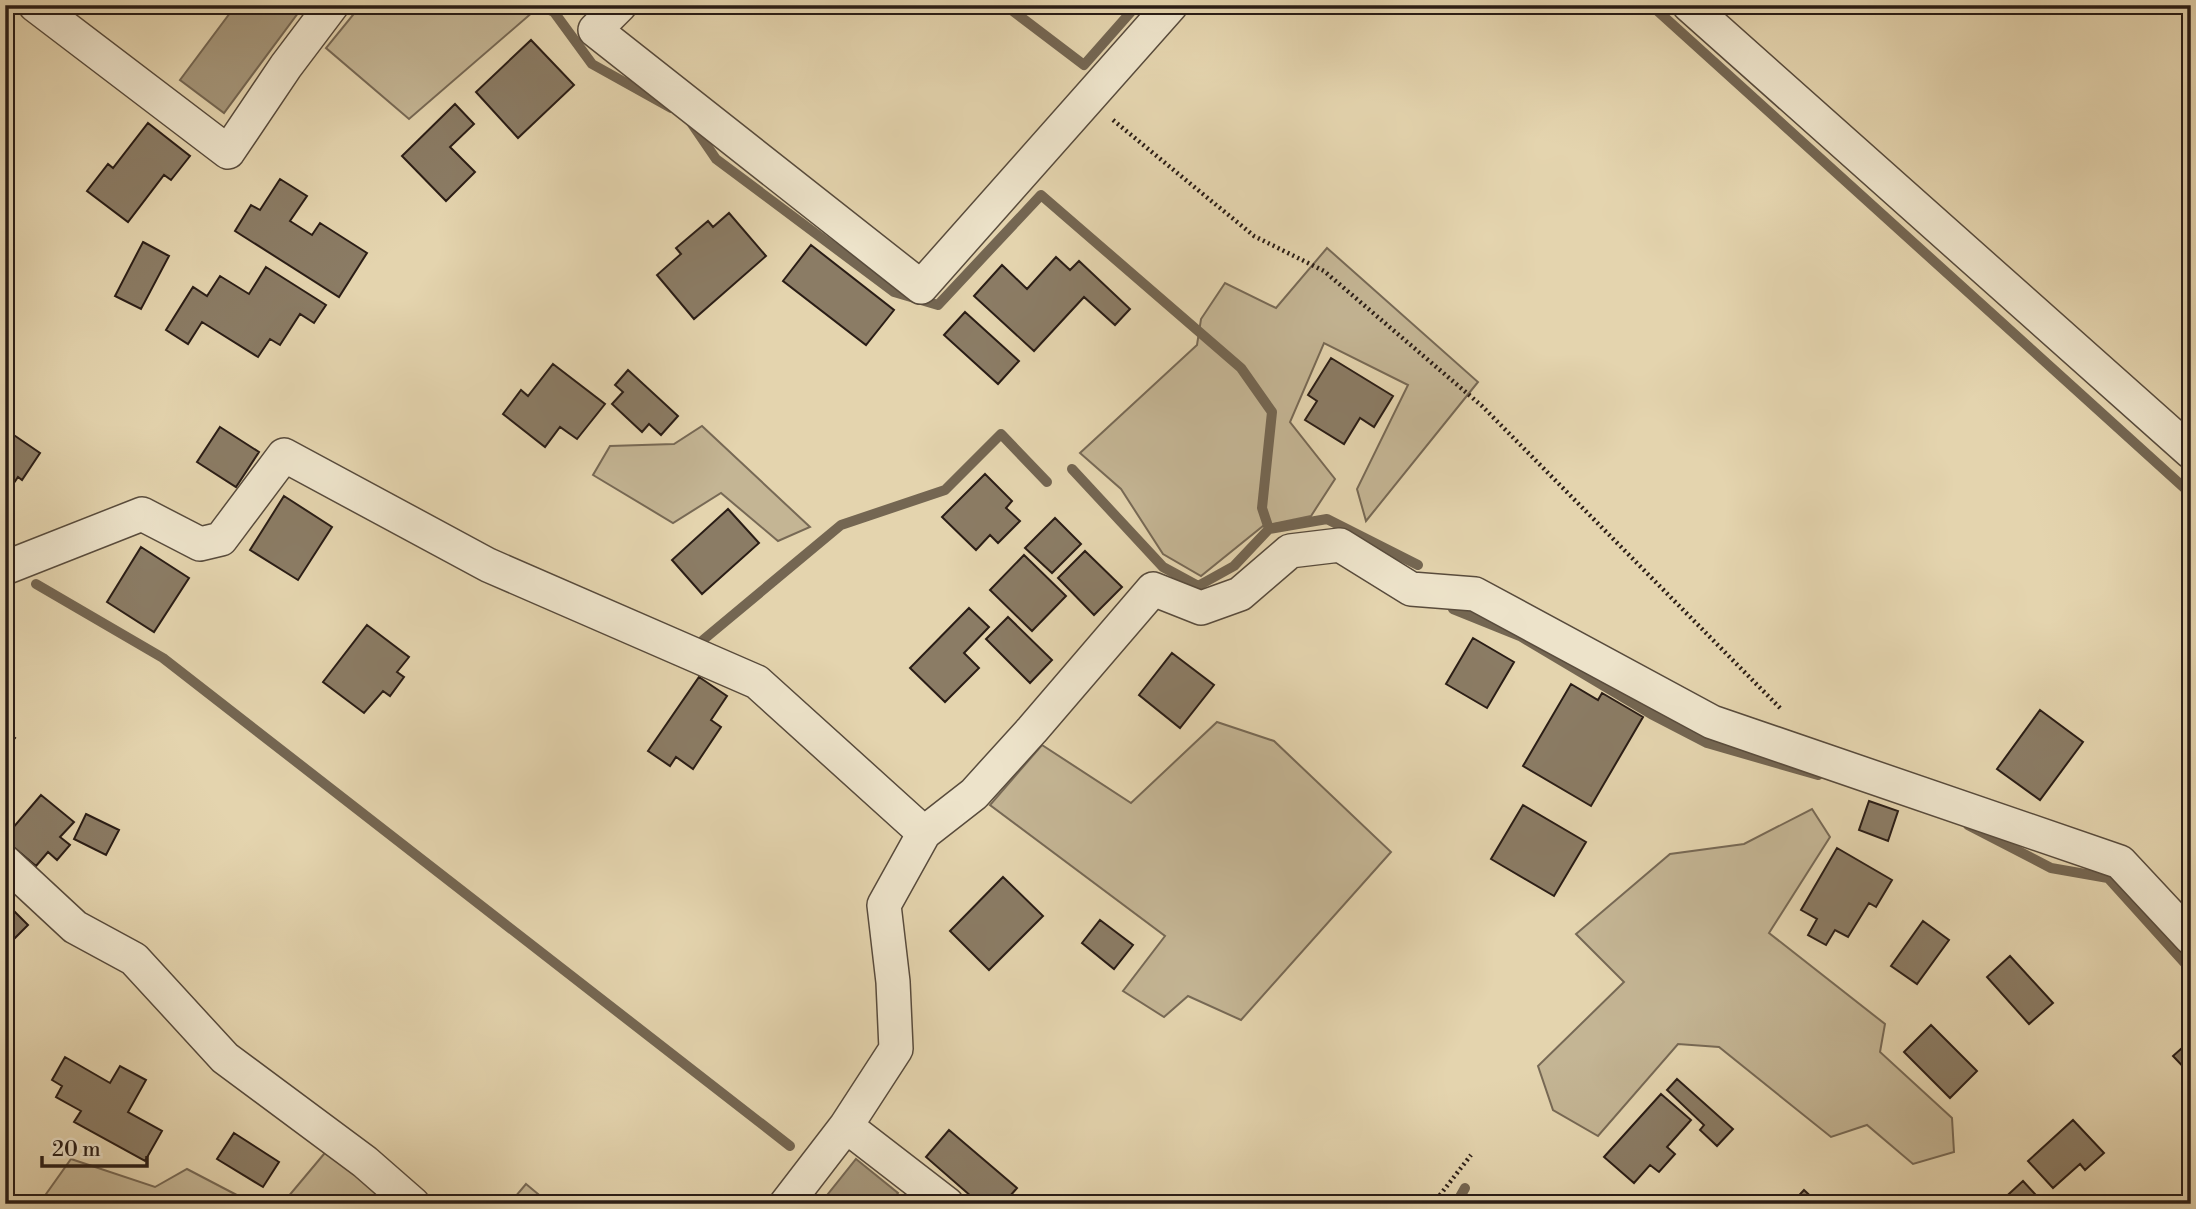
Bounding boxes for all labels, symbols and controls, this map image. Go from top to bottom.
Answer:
scale bar [42,1125,147,1169]
text: 20 m [52,1137,101,1163]

